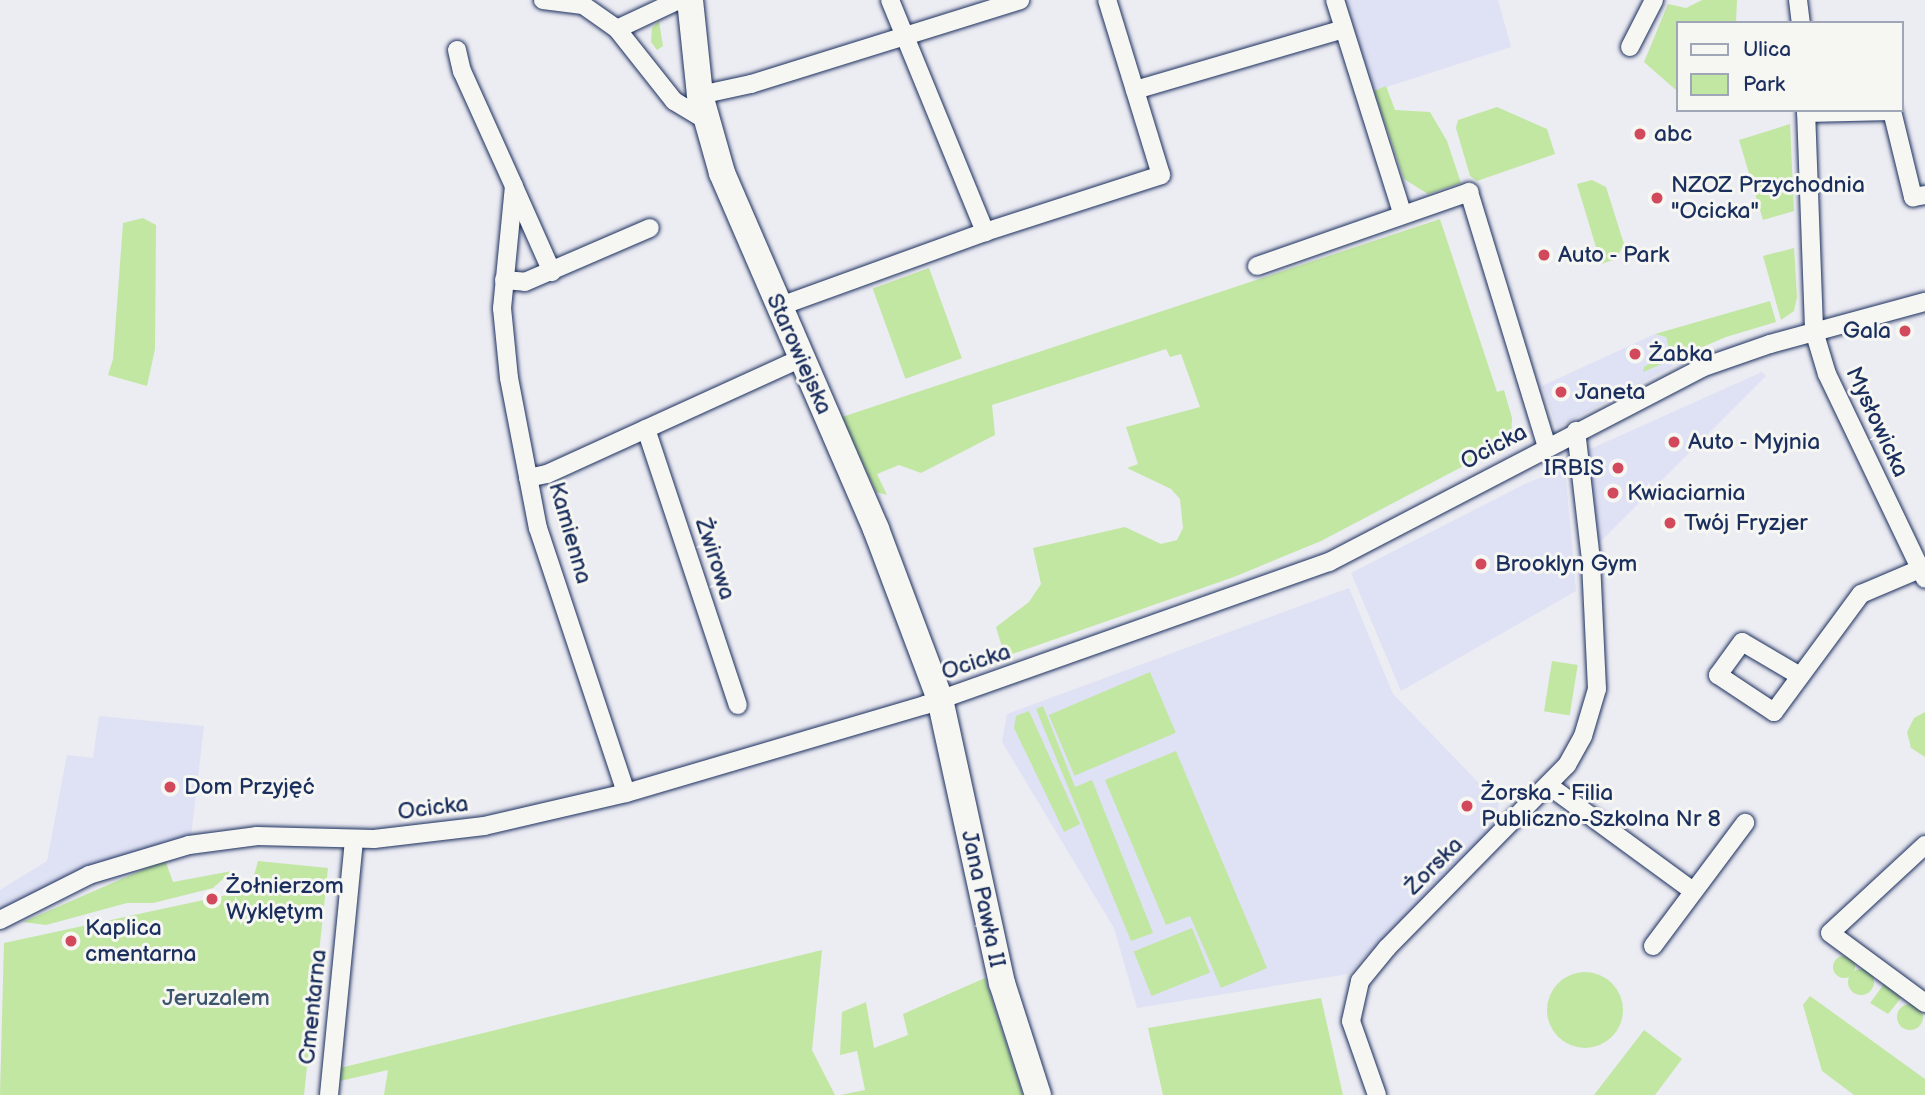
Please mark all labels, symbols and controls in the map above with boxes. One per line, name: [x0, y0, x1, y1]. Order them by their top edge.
legend: [1676, 21, 1904, 112]
text: Ulica: [1743, 37, 1791, 62]
text: Park: [1743, 72, 1785, 97]
place label: abc: [1654, 120, 1692, 148]
marker: abc: [1632, 126, 1648, 142]
place label: NZOZ Przychodnia "Ocicka": [1671, 171, 1865, 225]
marker: NZOZ Przychodnia "Ocicka": [1649, 190, 1665, 206]
place label: Auto - Park: [1558, 241, 1671, 269]
marker: Auto - Park: [1536, 247, 1552, 263]
street label: Starowiejska: [760, 289, 838, 419]
place label: Gala: [1843, 317, 1891, 345]
marker: Gala: [1897, 323, 1913, 339]
place label: Żabka: [1649, 340, 1713, 368]
marker: Żabka: [1627, 346, 1643, 362]
street label: Mysłowicka: [1839, 363, 1915, 481]
place label: Janeta: [1575, 378, 1646, 406]
marker: Janeta: [1553, 384, 1569, 400]
street label: Ocicka: [1456, 418, 1532, 476]
place label: Auto - Myjnia: [1688, 428, 1822, 456]
marker: Auto - Myjnia: [1666, 434, 1682, 450]
place label: IRBIS: [1544, 454, 1604, 482]
marker: IRBIS: [1610, 460, 1626, 476]
street label: Kamienna: [542, 479, 598, 587]
place label: Kwiaciarnia: [1627, 479, 1746, 507]
marker: Kwiaciarnia: [1605, 485, 1621, 501]
place label: Twój Fryzjer: [1684, 509, 1808, 537]
street label: Żwirowa: [689, 515, 741, 603]
marker: Twój Fryzjer: [1662, 515, 1678, 531]
place label: Brooklyn Gym: [1495, 550, 1637, 578]
marker: Brooklyn Gym: [1473, 556, 1489, 572]
street label: Ocicka: [938, 638, 1014, 686]
place label: Dom Przyjęć: [184, 773, 315, 801]
marker: Dom Przyjęć: [162, 779, 178, 795]
place label: Żorska - Filia Publiczno-Szkolna Nr 8: [1481, 779, 1721, 833]
street label: Ocicka: [396, 790, 470, 826]
marker: Żorska - Filia Publiczno-Szkolna Nr 8: [1459, 798, 1475, 814]
street label: Jana Pawła II: [955, 828, 1011, 970]
street label: Żorska: [1399, 831, 1469, 901]
place label: Żołnierzom Wyklętym: [226, 872, 344, 926]
marker: Żołnierzom Wyklętym: [204, 891, 220, 907]
place label: Kaplica cmentarna: [85, 914, 197, 968]
marker: Kaplica cmentarna: [63, 933, 79, 949]
street label: Cmentarna: [293, 948, 333, 1066]
park label: Jeruzalem: [162, 984, 270, 1012]

